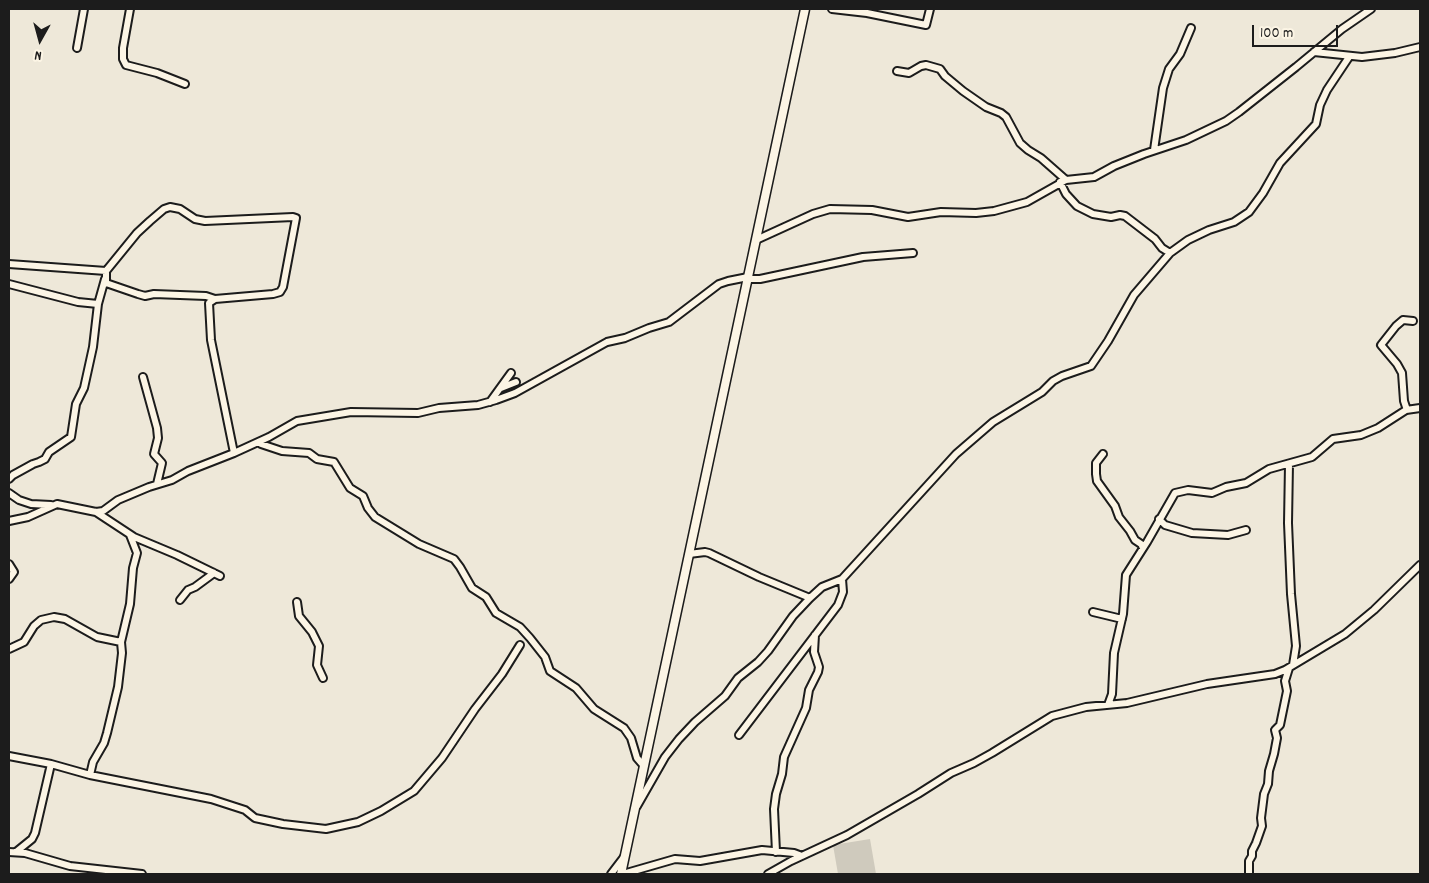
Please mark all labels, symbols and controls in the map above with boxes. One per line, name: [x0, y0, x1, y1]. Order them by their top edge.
north arrow: [15, 15, 65, 65]
scale bar: [1254, 15, 1340, 47]
text: 100 m: [1260, 23, 1293, 45]
text: N: [34, 45, 43, 65]

